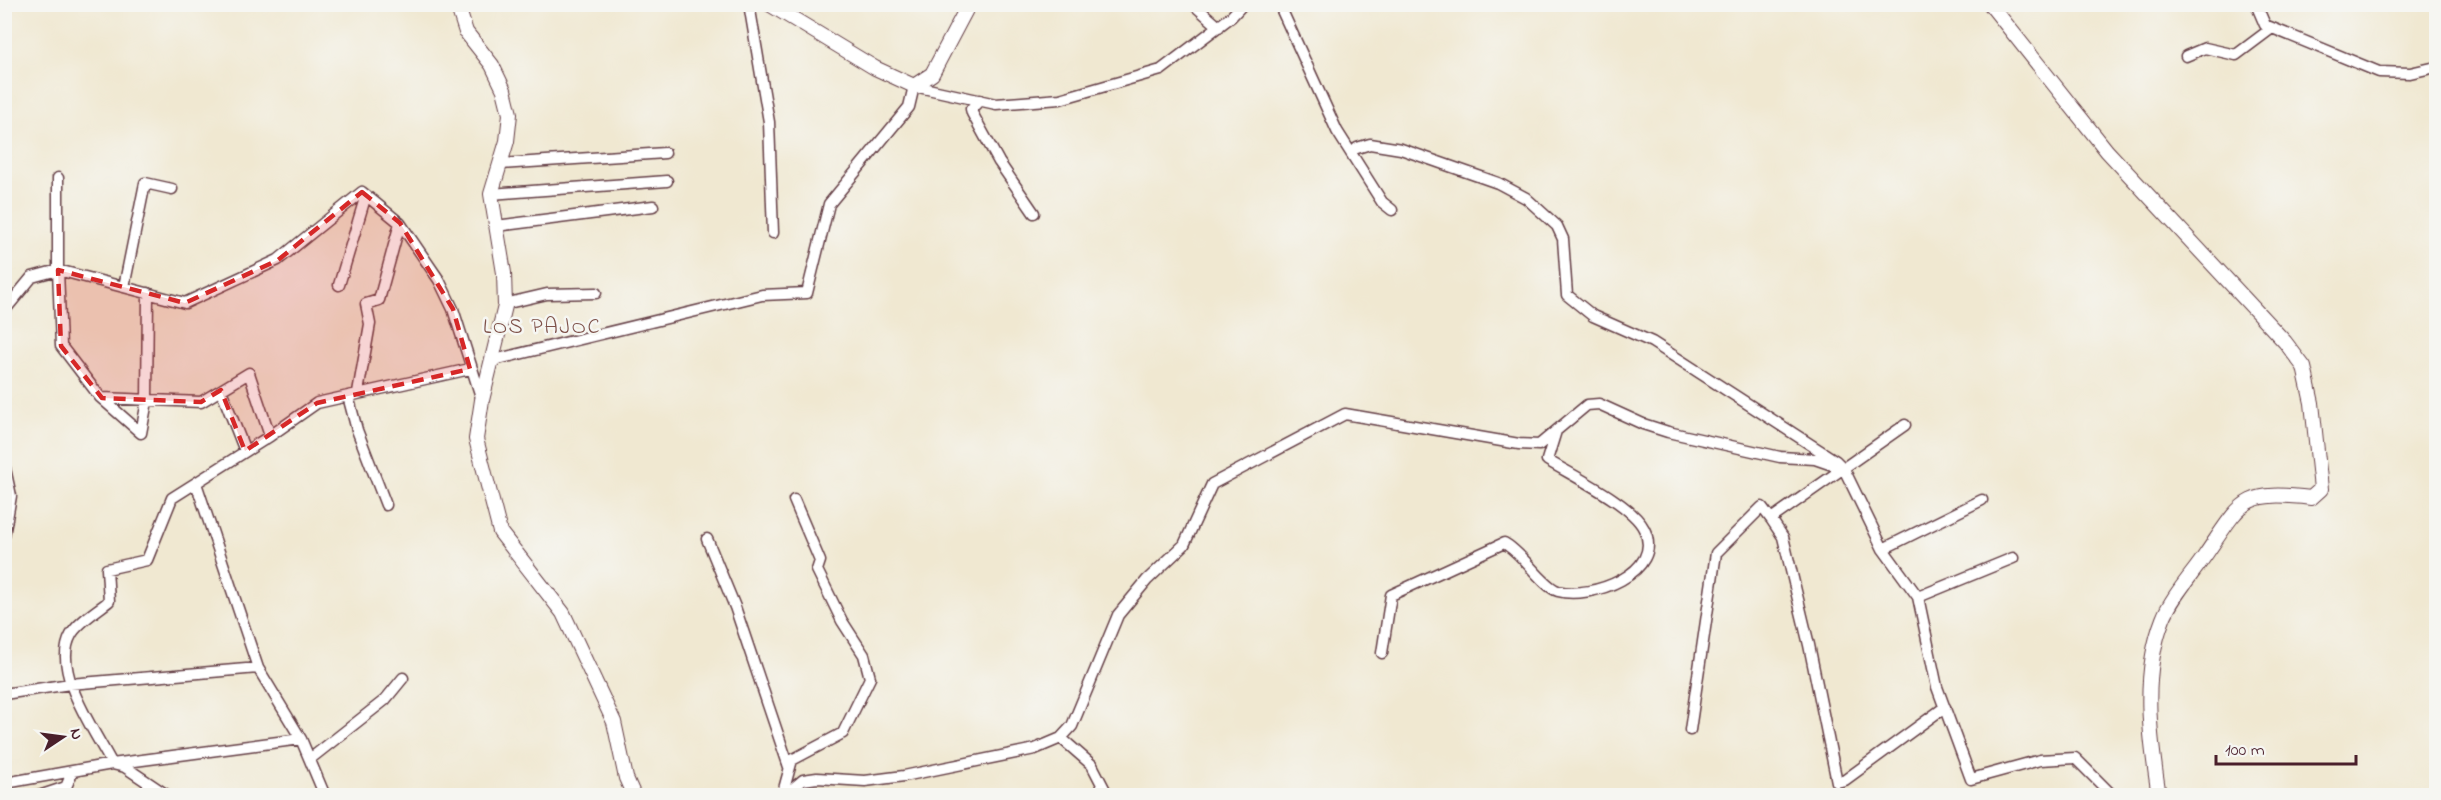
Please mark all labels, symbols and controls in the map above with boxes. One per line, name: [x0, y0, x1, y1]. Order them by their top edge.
district label: LOS PAJOC: [483, 312, 601, 344]
north arrow: [33, 707, 93, 767]
text: N: [63, 726, 89, 742]
scale bar: [2216, 728, 2356, 766]
text: 100 m: [2225, 738, 2265, 764]

